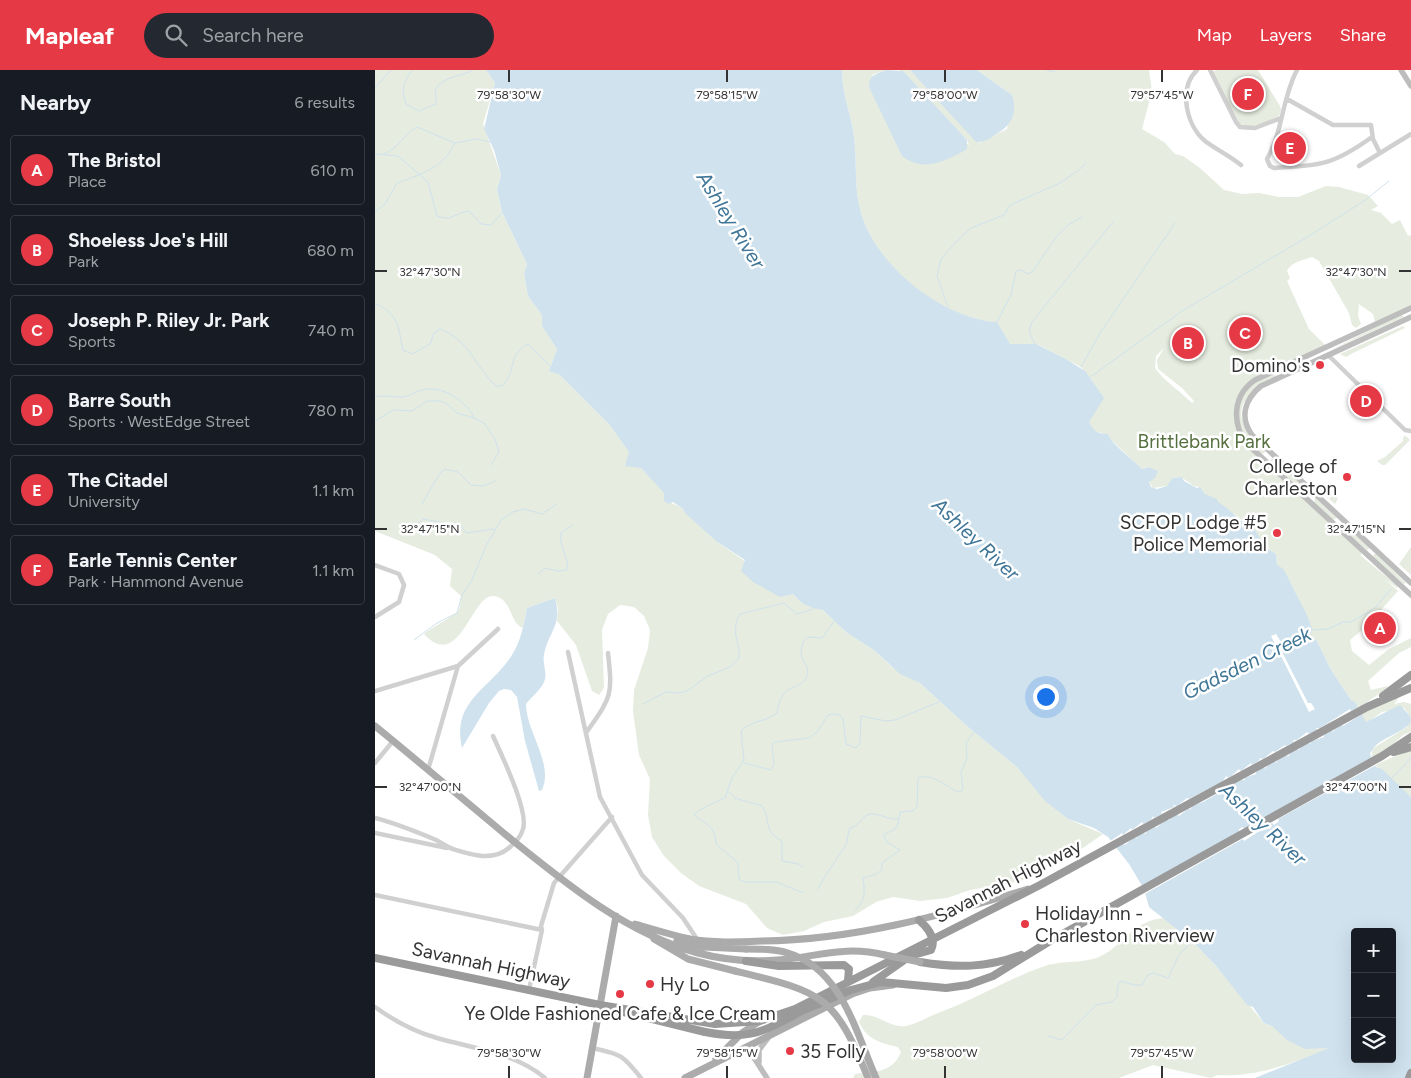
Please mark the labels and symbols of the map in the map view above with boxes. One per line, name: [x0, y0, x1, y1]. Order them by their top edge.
pin: F: [1232, 75, 1264, 113]
text: 79°58'30"W: [477, 88, 541, 102]
text: 79°58'15"W: [696, 88, 758, 102]
text: 79°58'00"W: [912, 88, 978, 102]
text: 79°57'45"W: [1130, 88, 1194, 102]
pin: E: [1274, 129, 1306, 167]
water label: Ashley River: [691, 166, 771, 274]
text: 32°47'30"N: [399, 265, 461, 279]
text: 32°47'30"N: [1325, 265, 1387, 279]
pin: C: [1229, 314, 1261, 352]
pin: B: [1172, 324, 1204, 362]
place label: Domino's: [1231, 354, 1310, 377]
marker: Domino's: [1314, 359, 1326, 371]
pin: D: [1350, 382, 1382, 420]
park label: Brittlebank Park: [1138, 430, 1271, 453]
place label: College of Charleston: [1244, 455, 1337, 500]
marker: College of Charleston: [1341, 471, 1353, 483]
water label: Ashley River: [927, 492, 1025, 586]
place label: SCFOP Lodge #5 Police Memorial: [1120, 511, 1267, 556]
text: 32°47'15"N: [401, 522, 459, 536]
text: 32°47'15"N: [1327, 522, 1385, 536]
marker: SCFOP Lodge #5 Police Memorial: [1271, 527, 1283, 539]
pin: A: [1364, 609, 1396, 647]
water label: Gadsden Creek: [1179, 621, 1316, 704]
your location: [1033, 684, 1059, 710]
water label: Ashley River: [1214, 777, 1312, 871]
text: 32°47'00"N: [399, 780, 461, 794]
text: 32°47'00"N: [1325, 780, 1387, 794]
street label: Savannah Highway: [931, 834, 1085, 928]
place label: Holiday Inn - Charleston Riverview: [1035, 902, 1214, 947]
marker: Holiday Inn - Charleston Riverview: [1019, 918, 1031, 930]
street label: Savannah Highway: [410, 937, 572, 993]
place label: Hy Lo: [660, 973, 710, 996]
marker: Hy Lo: [644, 978, 656, 990]
marker: Ye Olde Fashioned Cafe & Ice Cream: [614, 988, 626, 1000]
place label: Ye Olde Fashioned Cafe & Ice Cream: [464, 1002, 776, 1025]
place label: 35 Folly: [800, 1040, 866, 1063]
marker: 35 Folly: [784, 1045, 796, 1057]
text: 79°58'30"W: [477, 1046, 541, 1060]
text: 79°58'15"W: [696, 1046, 758, 1060]
text: 79°58'00"W: [912, 1046, 978, 1060]
text: 79°57'45"W: [1130, 1046, 1194, 1060]

